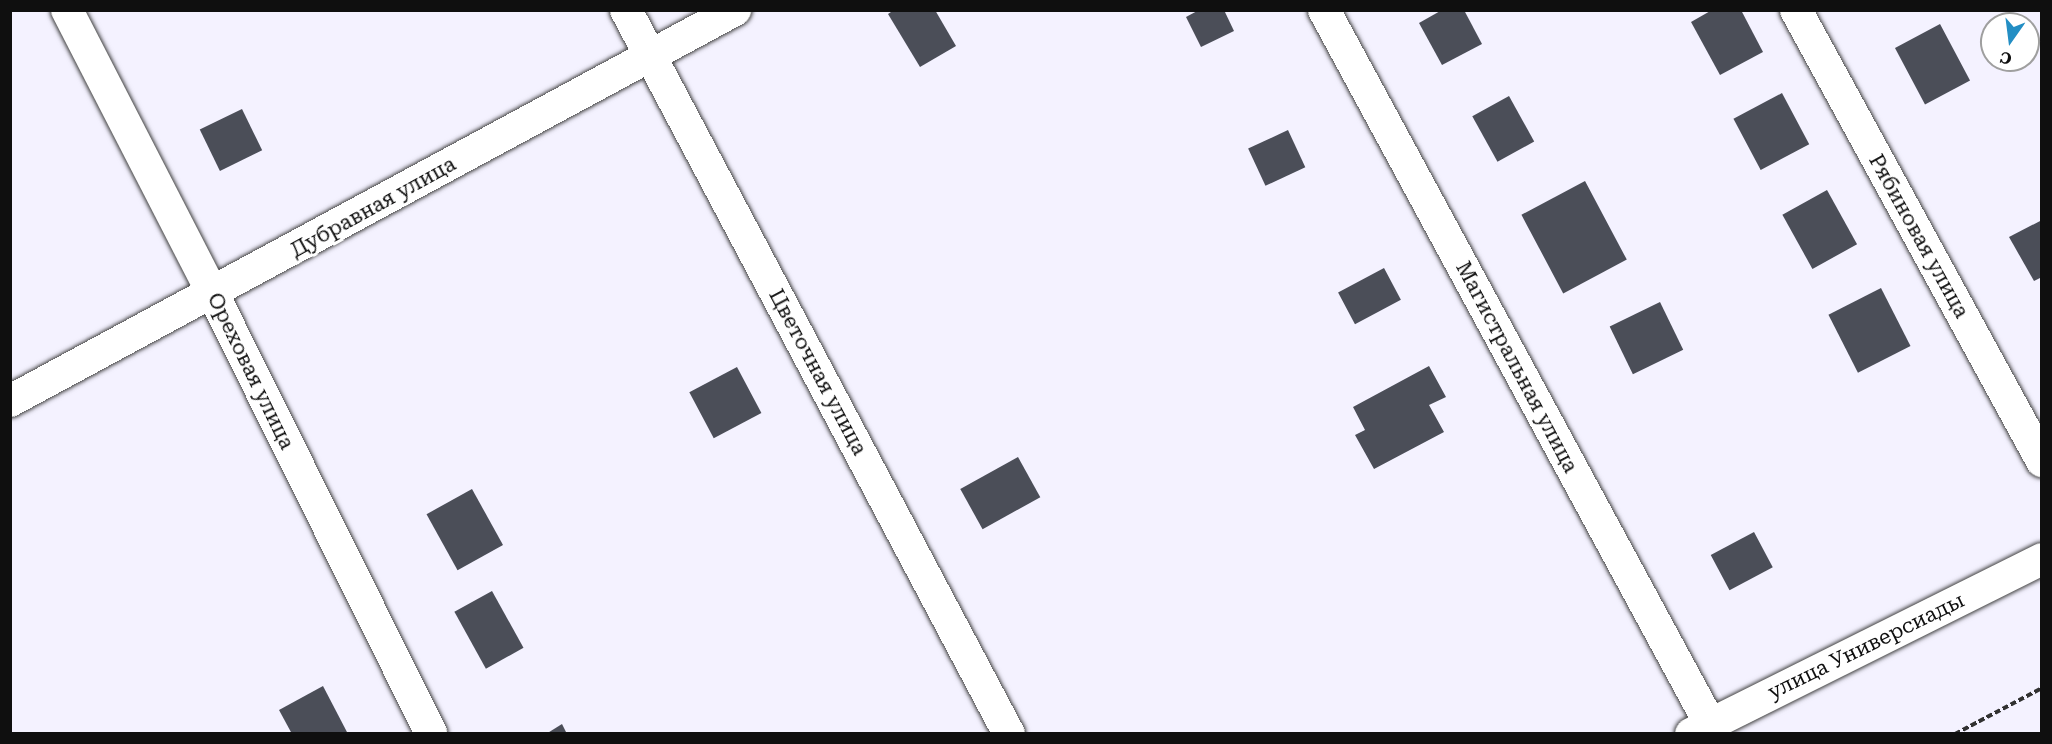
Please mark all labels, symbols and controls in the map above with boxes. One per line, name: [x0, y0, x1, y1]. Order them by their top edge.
north arrow: [1980, 12, 2040, 72]
text: С: [1998, 47, 2014, 69]
street label: Рябиновая улица: [1864, 150, 1974, 322]
street label: Дубравная улица: [286, 151, 460, 263]
street label: Магистральная улица: [1451, 257, 1583, 477]
street label: Цветочная улица: [764, 285, 872, 459]
street label: Ореховая улица: [202, 289, 300, 453]
street label: улица Универсиады: [1764, 587, 1968, 705]

